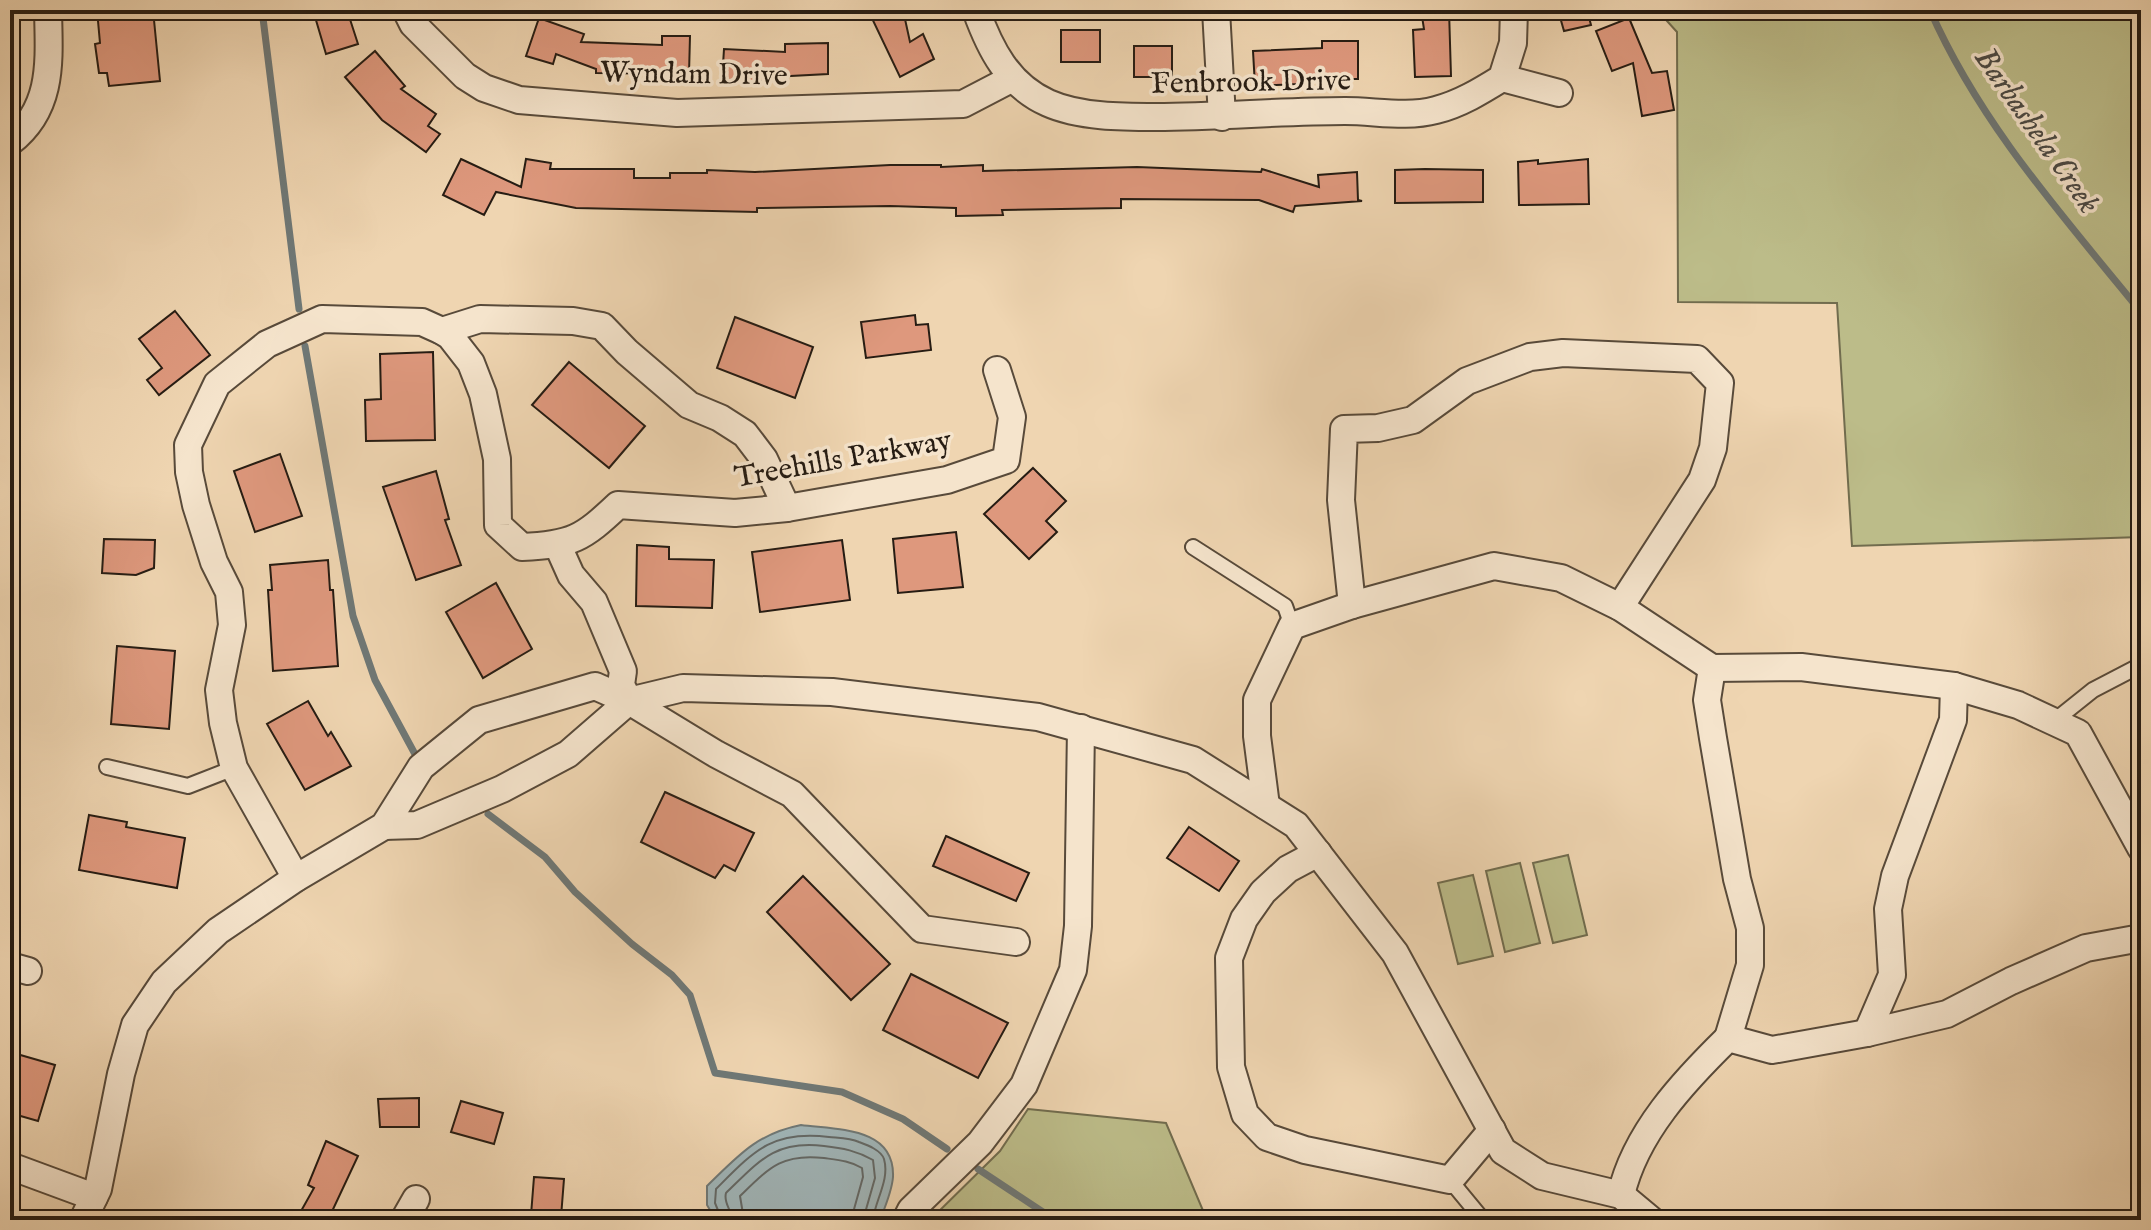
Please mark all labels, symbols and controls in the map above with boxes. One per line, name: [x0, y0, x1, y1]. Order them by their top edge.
water label: Barbashela Creek: [1964, 40, 2108, 222]
street label: Wyndam Drive: [600, 54, 788, 96]
street label: Fenbrook Drive: [1151, 62, 1351, 104]
street label: Treehills Parkway: [732, 422, 955, 498]

